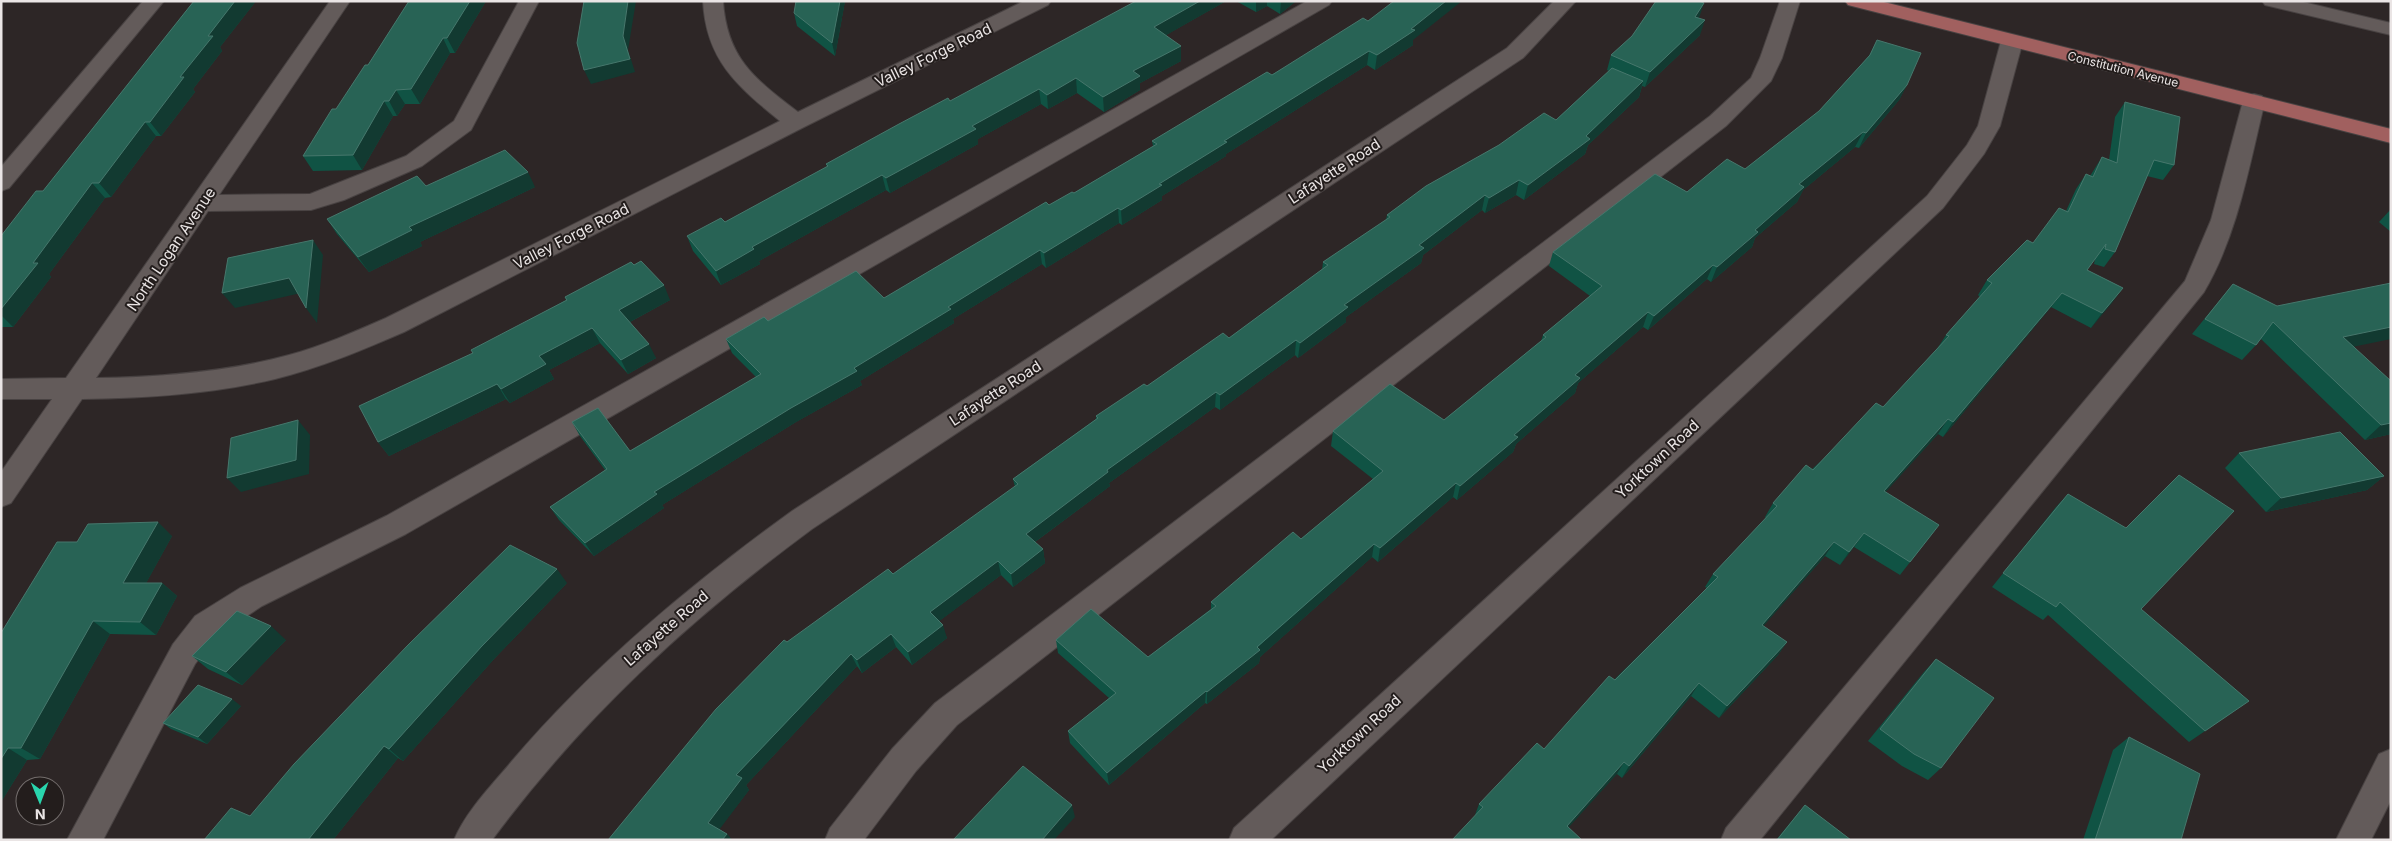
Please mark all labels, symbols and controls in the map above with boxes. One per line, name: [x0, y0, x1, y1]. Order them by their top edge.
street label: Valley Forge Road: [872, 19, 994, 91]
street label: Constitution Avenue: [2066, 48, 2180, 90]
street label: Lafayette Road: [1284, 134, 1384, 208]
street label: North Logan Avenue: [123, 184, 219, 314]
street label: Valley Forge Road: [510, 199, 632, 273]
street label: Lafayette Road: [945, 356, 1045, 430]
street label: Yorktown Road: [1611, 416, 1703, 502]
street label: Lafayette Road: [620, 586, 712, 670]
street label: Yorktown Road: [1313, 691, 1405, 777]
north arrow: [15, 776, 65, 826]
text: N: [35, 806, 46, 823]

